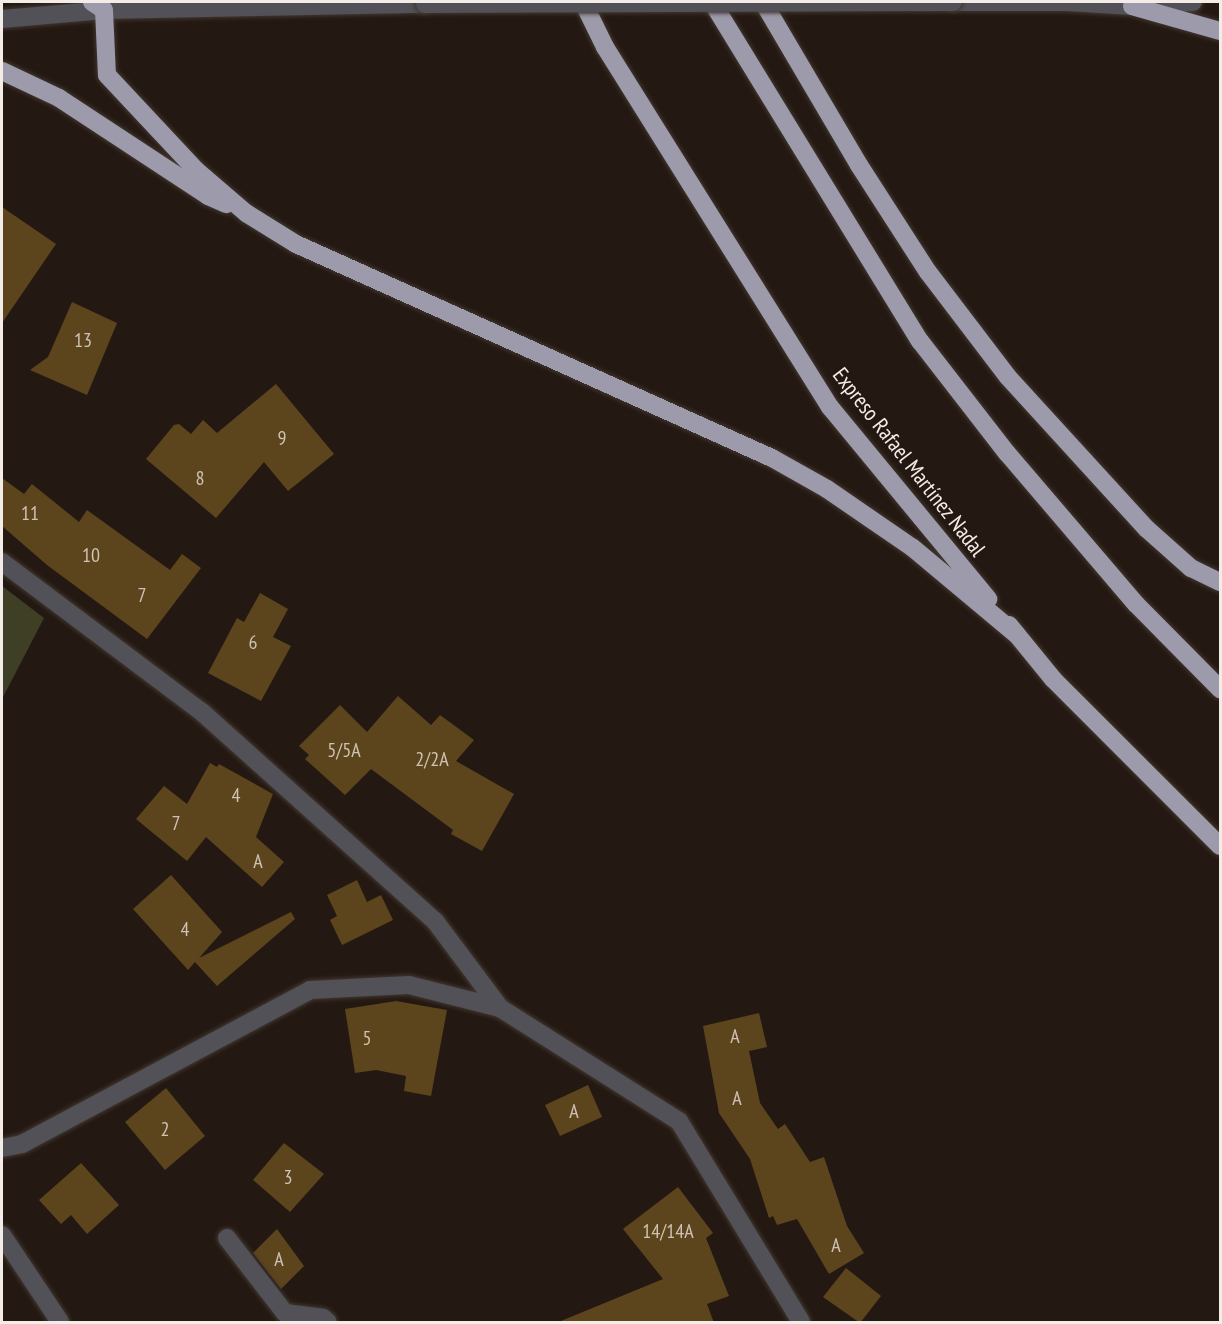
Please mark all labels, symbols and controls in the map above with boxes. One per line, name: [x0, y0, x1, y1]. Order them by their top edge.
house number: 13: [74, 328, 92, 352]
street label: Expreso Rafael Martínez Nadal: [827, 362, 991, 562]
house number: 9: [278, 426, 286, 450]
house number: 8: [196, 466, 204, 490]
house number: 11: [21, 501, 39, 525]
house number: 10: [82, 543, 100, 567]
house number: 7: [138, 583, 146, 607]
house number: 6: [249, 630, 257, 654]
house number: 5/5A: [327, 738, 361, 762]
house number: 2/2A: [415, 747, 449, 771]
house number: 4: [232, 783, 240, 807]
house number: 7: [172, 811, 180, 835]
house number: A: [253, 849, 263, 873]
house number: 4: [181, 917, 189, 941]
house number: A: [730, 1024, 740, 1048]
house number: 5: [363, 1026, 371, 1050]
house number: A: [732, 1086, 742, 1110]
house number: A: [569, 1099, 579, 1123]
house number: 2: [161, 1117, 169, 1141]
house number: 3: [284, 1165, 292, 1189]
house number: 14/14A: [642, 1219, 694, 1243]
house number: A: [831, 1233, 841, 1257]
house number: A: [274, 1247, 284, 1271]

